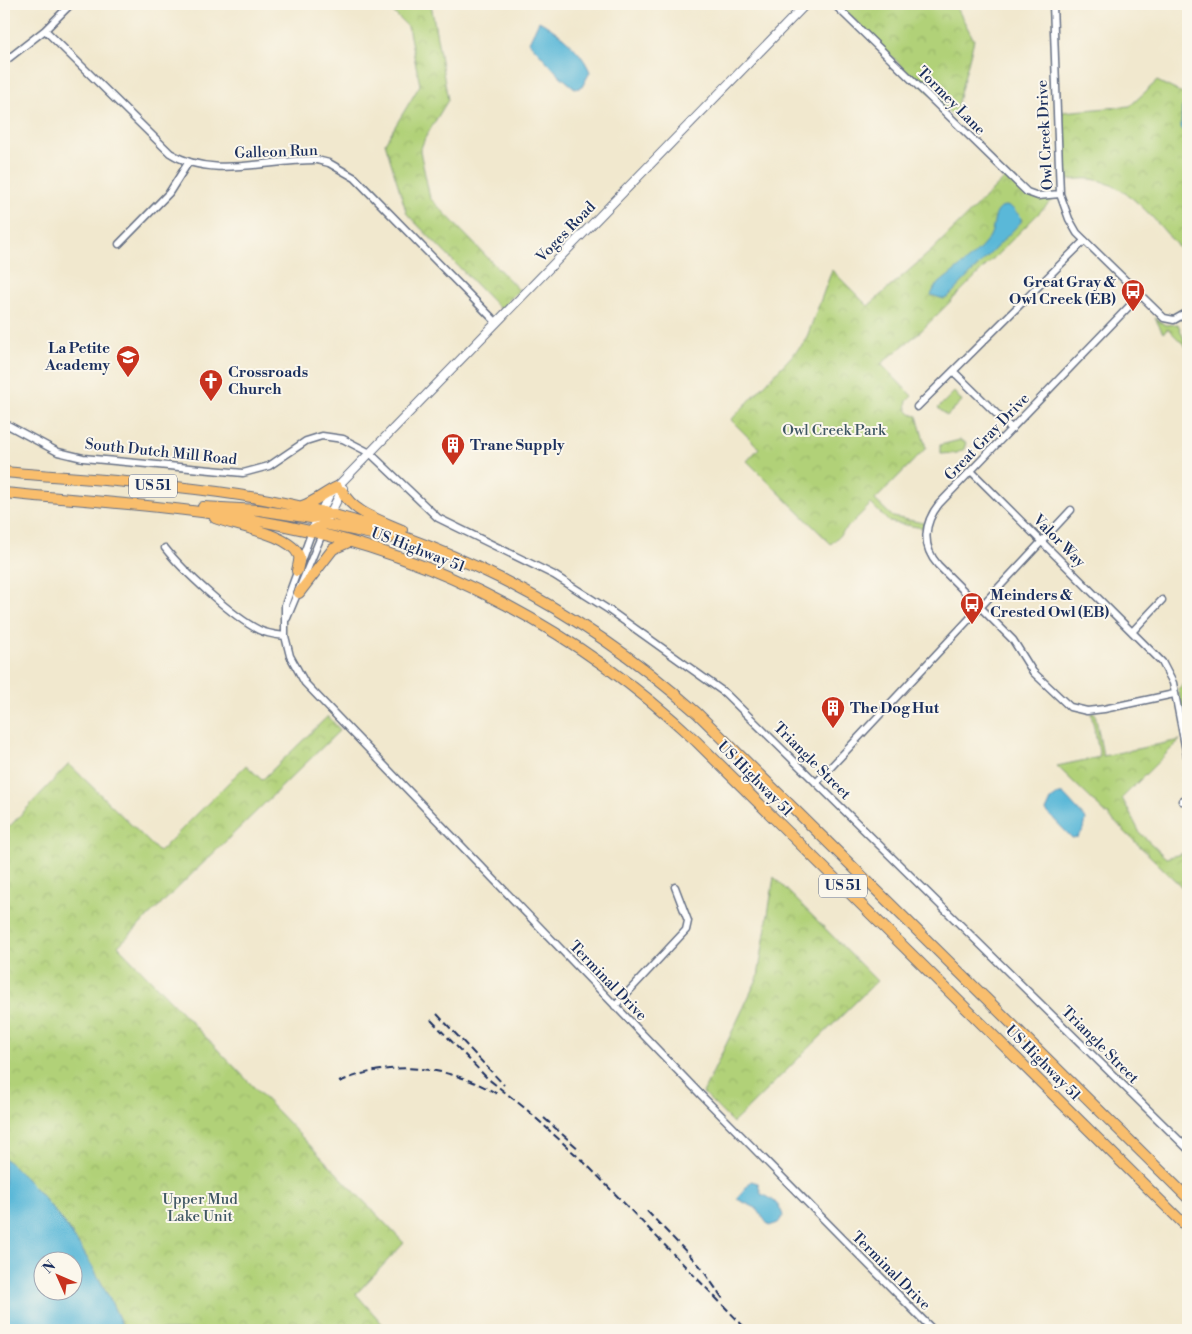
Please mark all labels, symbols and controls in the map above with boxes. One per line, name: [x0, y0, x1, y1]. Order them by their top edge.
street label: Tormey Lane: [913, 63, 989, 139]
street label: Owl Creek Drive: [1033, 79, 1057, 191]
street label: Galleon Run: [234, 141, 318, 163]
street label: Voges Road: [532, 197, 600, 267]
place label: Great Gray & Owl Creek (EB): [1009, 273, 1116, 309]
bus stop icon: Great Gray & Owl Creek (EB): [1120, 278, 1146, 312]
place label: La Petite Academy: [44, 339, 110, 375]
school or university icon: La Petite Academy: [115, 344, 141, 378]
place label: Crossroads Church: [228, 363, 308, 399]
church icon: Crossroads Church: [198, 368, 224, 402]
street label: Great Gray Drive: [940, 389, 1034, 485]
park label: Owl Creek Park: [782, 421, 887, 440]
building icon: Trane Supply: [440, 432, 466, 466]
street label: South Dutch Mill Road: [84, 435, 238, 469]
place label: Trane Supply: [470, 436, 565, 455]
road number: US 51: [129, 474, 177, 498]
street label: Valor Way: [1028, 510, 1090, 572]
street label: US Highway 51: [368, 523, 468, 577]
place label: Meinders & Crested Owl (EB): [990, 586, 1109, 622]
bus stop icon: Meinders & Crested Owl (EB): [959, 591, 985, 625]
building icon: The Dog Hut: [820, 695, 846, 729]
place label: The Dog Hut: [850, 699, 940, 718]
street label: Triangle Street: [769, 718, 855, 804]
street label: US Highway 51: [713, 737, 797, 821]
road number: US 51: [819, 874, 867, 898]
street label: Terminal Drive: [565, 937, 651, 1025]
street label: Triangle Street: [1057, 1002, 1143, 1088]
street label: US Highway 51: [1001, 1021, 1085, 1105]
park label: Upper Mud Lake Unit: [162, 1190, 238, 1226]
street label: Terminal Drive: [848, 1228, 934, 1314]
north arrow: [32, 1252, 82, 1302]
text: N: [39, 1257, 60, 1278]

